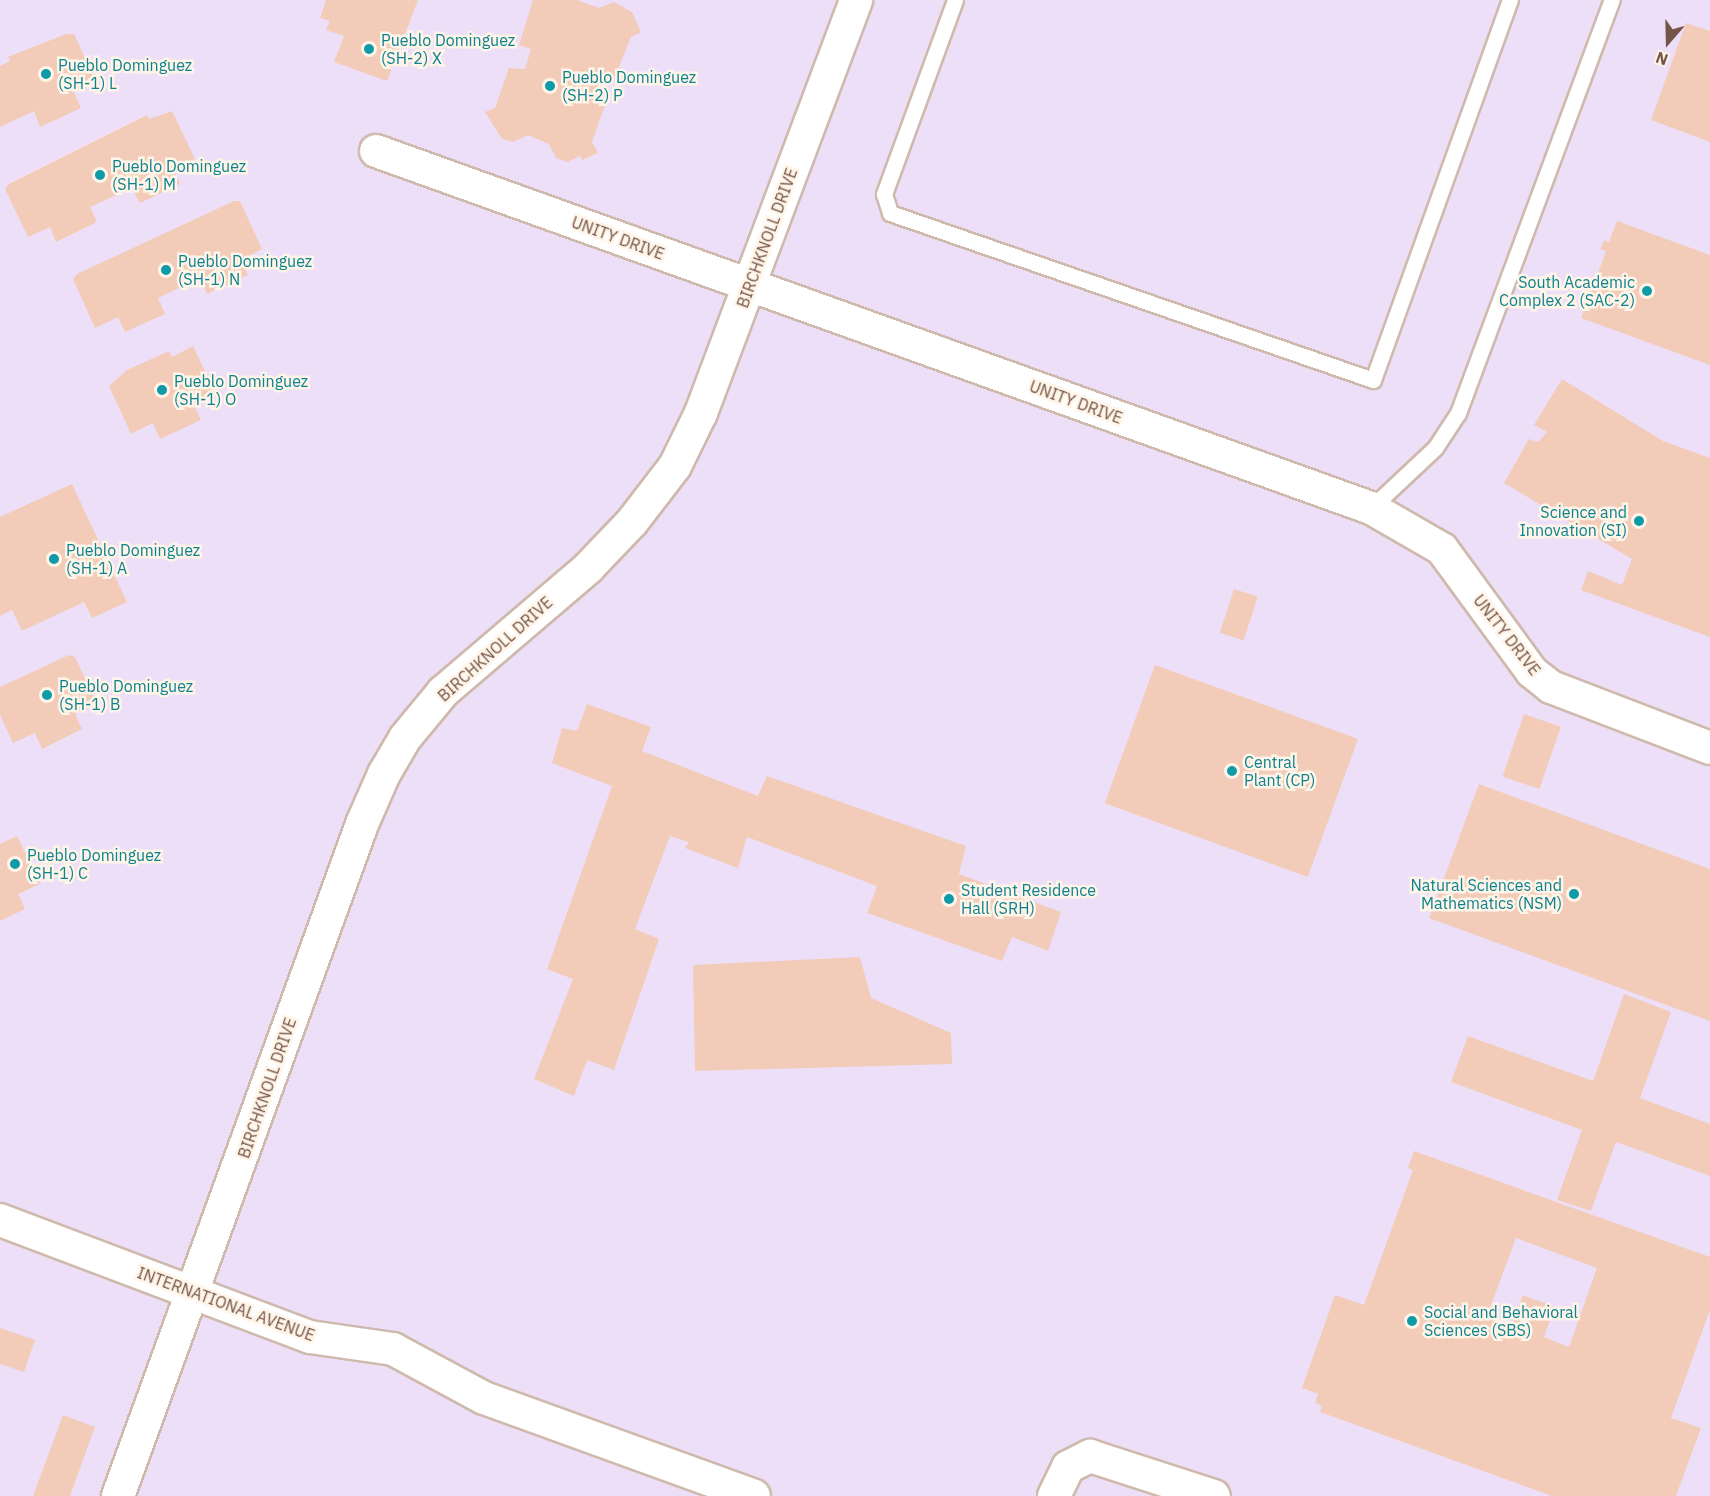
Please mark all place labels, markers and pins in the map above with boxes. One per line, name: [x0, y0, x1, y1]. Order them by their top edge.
place label: Pueblo Dominguez (SH-2) X: [381, 30, 515, 68]
marker: Pueblo Dominguez (SH-2) X: [362, 42, 376, 56]
place label: Pueblo Dominguez (SH-1) L: [58, 55, 192, 93]
marker: Pueblo Dominguez (SH-1) L: [39, 67, 53, 81]
place label: Pueblo Dominguez (SH-2) P: [562, 67, 696, 105]
marker: Pueblo Dominguez (SH-2) P: [543, 79, 557, 93]
place label: Pueblo Dominguez (SH-1) M: [112, 156, 246, 194]
marker: Pueblo Dominguez (SH-1) M: [93, 168, 107, 182]
place label: Pueblo Dominguez (SH-1) N: [178, 251, 312, 289]
marker: Pueblo Dominguez (SH-1) N: [159, 263, 173, 277]
place label: South Academic Complex 2 (SAC-2): [1499, 272, 1635, 310]
marker: South Academic Complex 2 (SAC-2): [1640, 284, 1654, 298]
place label: Pueblo Dominguez (SH-1) O: [174, 371, 308, 409]
marker: Pueblo Dominguez (SH-1) O: [155, 383, 169, 397]
place label: Science and Innovation (SI): [1519, 502, 1627, 540]
marker: Science and Innovation (SI): [1632, 514, 1646, 528]
place label: Pueblo Dominguez (SH-1) A: [66, 540, 200, 578]
marker: Pueblo Dominguez (SH-1) A: [47, 552, 61, 566]
place label: Pueblo Dominguez (SH-1) B: [59, 676, 193, 714]
marker: Pueblo Dominguez (SH-1) B: [40, 688, 54, 702]
place label: Central Plant (CP): [1244, 752, 1315, 790]
marker: Central Plant (CP): [1225, 764, 1239, 778]
place label: Pueblo Dominguez (SH-1) C: [27, 845, 161, 883]
marker: Pueblo Dominguez (SH-1) C: [8, 857, 22, 871]
place label: Natural Sciences and Mathematics (NSM): [1411, 875, 1562, 913]
place label: Student Residence Hall (SRH): [961, 880, 1096, 918]
marker: Natural Sciences and Mathematics (NSM): [1567, 887, 1581, 901]
marker: Student Residence Hall (SRH): [942, 892, 956, 906]
place label: Social and Behavioral Sciences (SBS): [1424, 1302, 1578, 1340]
marker: Social and Behavioral Sciences (SBS): [1405, 1314, 1419, 1328]

